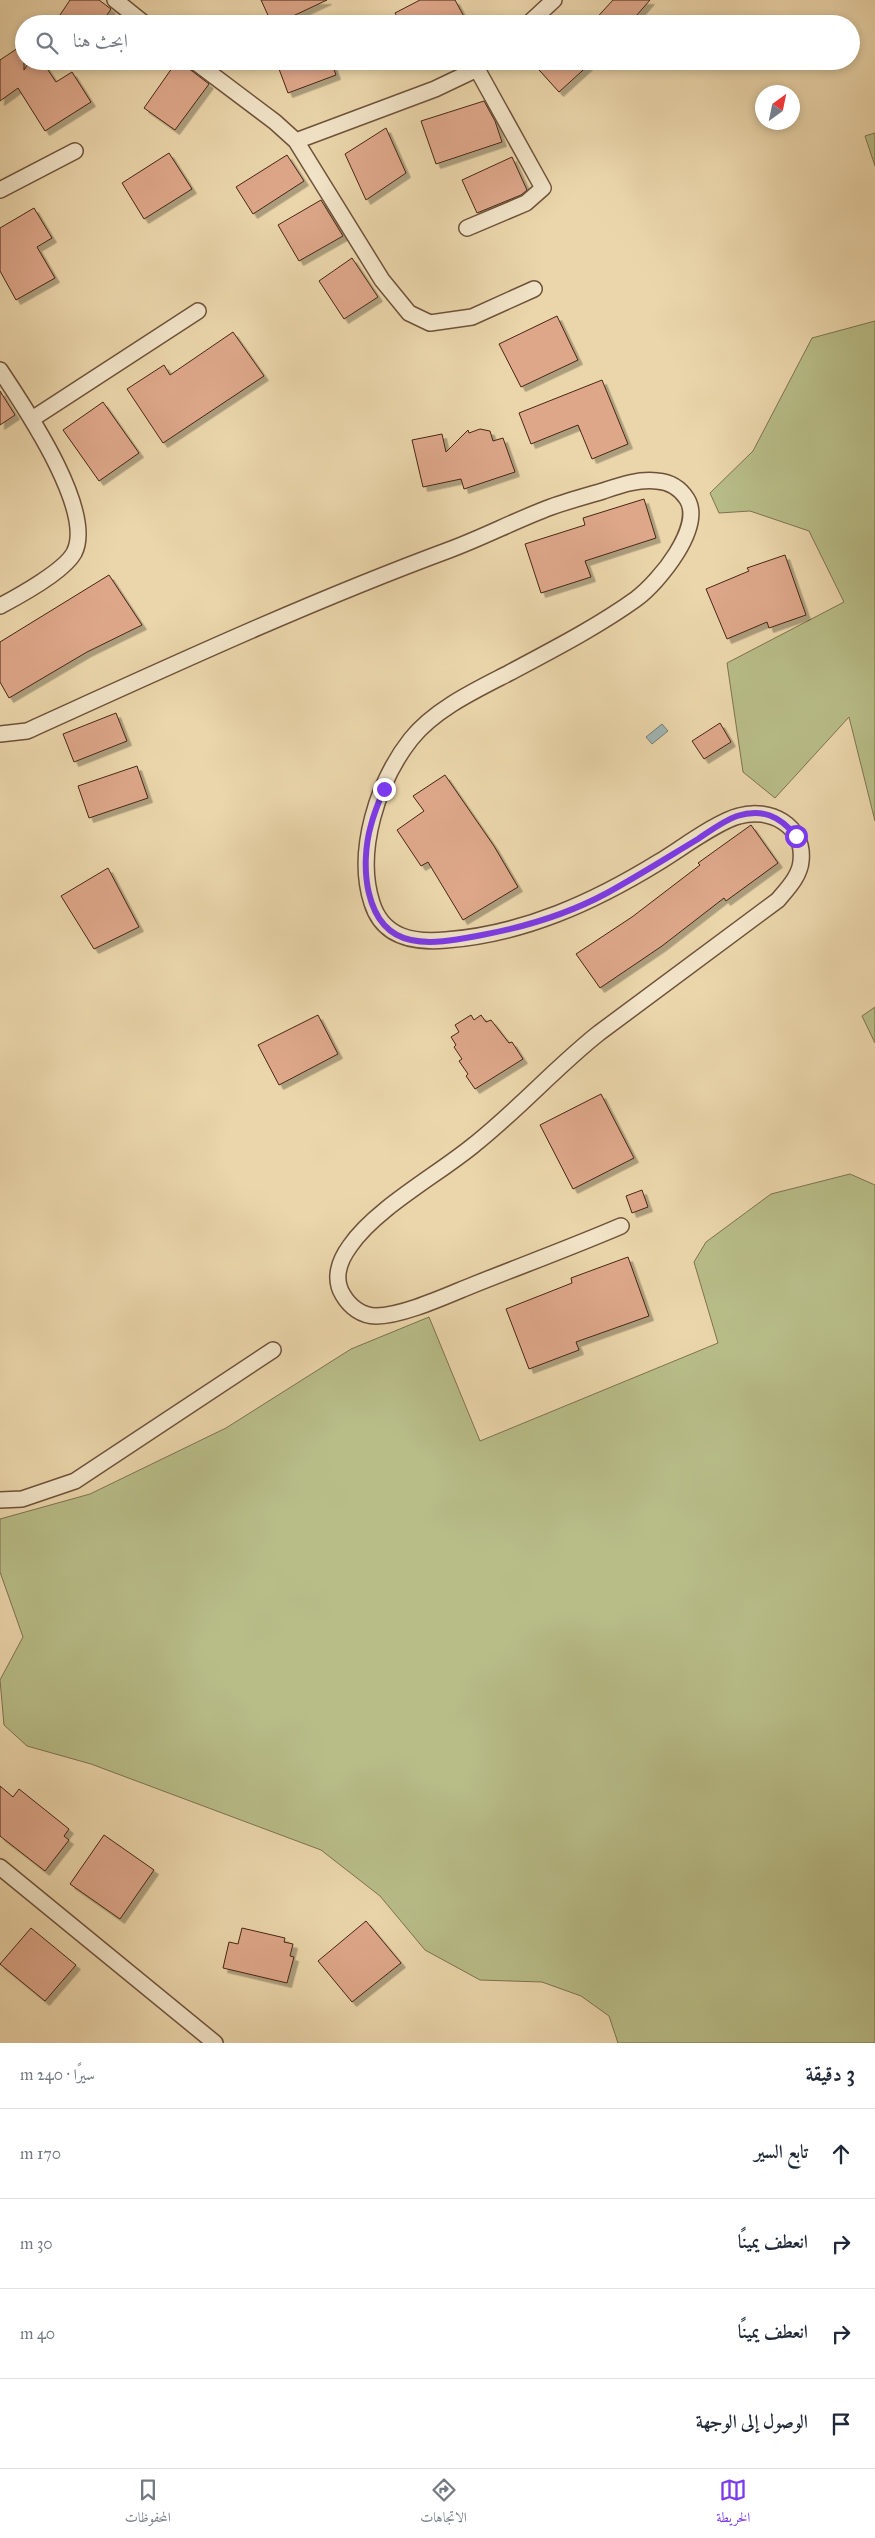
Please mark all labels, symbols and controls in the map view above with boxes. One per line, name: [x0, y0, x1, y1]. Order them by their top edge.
search box: [15, 15, 860, 70]
icon: search: [33, 29, 61, 57]
text: ابحث هنا: [73, 29, 128, 52]
north arrow: [755, 85, 800, 130]
route end: [373, 778, 396, 801]
route start: [785, 825, 808, 848]
text: 3 دقيقة: [805, 2061, 855, 2087]
text: سيرًا · 240 m: [20, 2065, 95, 2084]
text: تابع السير: [754, 2140, 808, 2163]
icon: ahead: [827, 2140, 855, 2168]
text: 170 m: [20, 2144, 61, 2163]
text: انعطف يمينًا: [738, 2230, 808, 2253]
icon: right: [827, 2230, 855, 2258]
text: 30 m: [20, 2234, 53, 2253]
text: انعطف يمينًا: [738, 2320, 808, 2343]
icon: right: [827, 2320, 855, 2348]
text: 40 m: [20, 2324, 55, 2343]
text: الوصول إلى الوجهة: [696, 2410, 808, 2433]
icon: arrive: [827, 2410, 855, 2438]
tab: المحفوظات: [125, 2476, 171, 2531]
tab: الاتجاهات: [420, 2476, 467, 2531]
tab: الخريطة: [716, 2476, 750, 2531]

